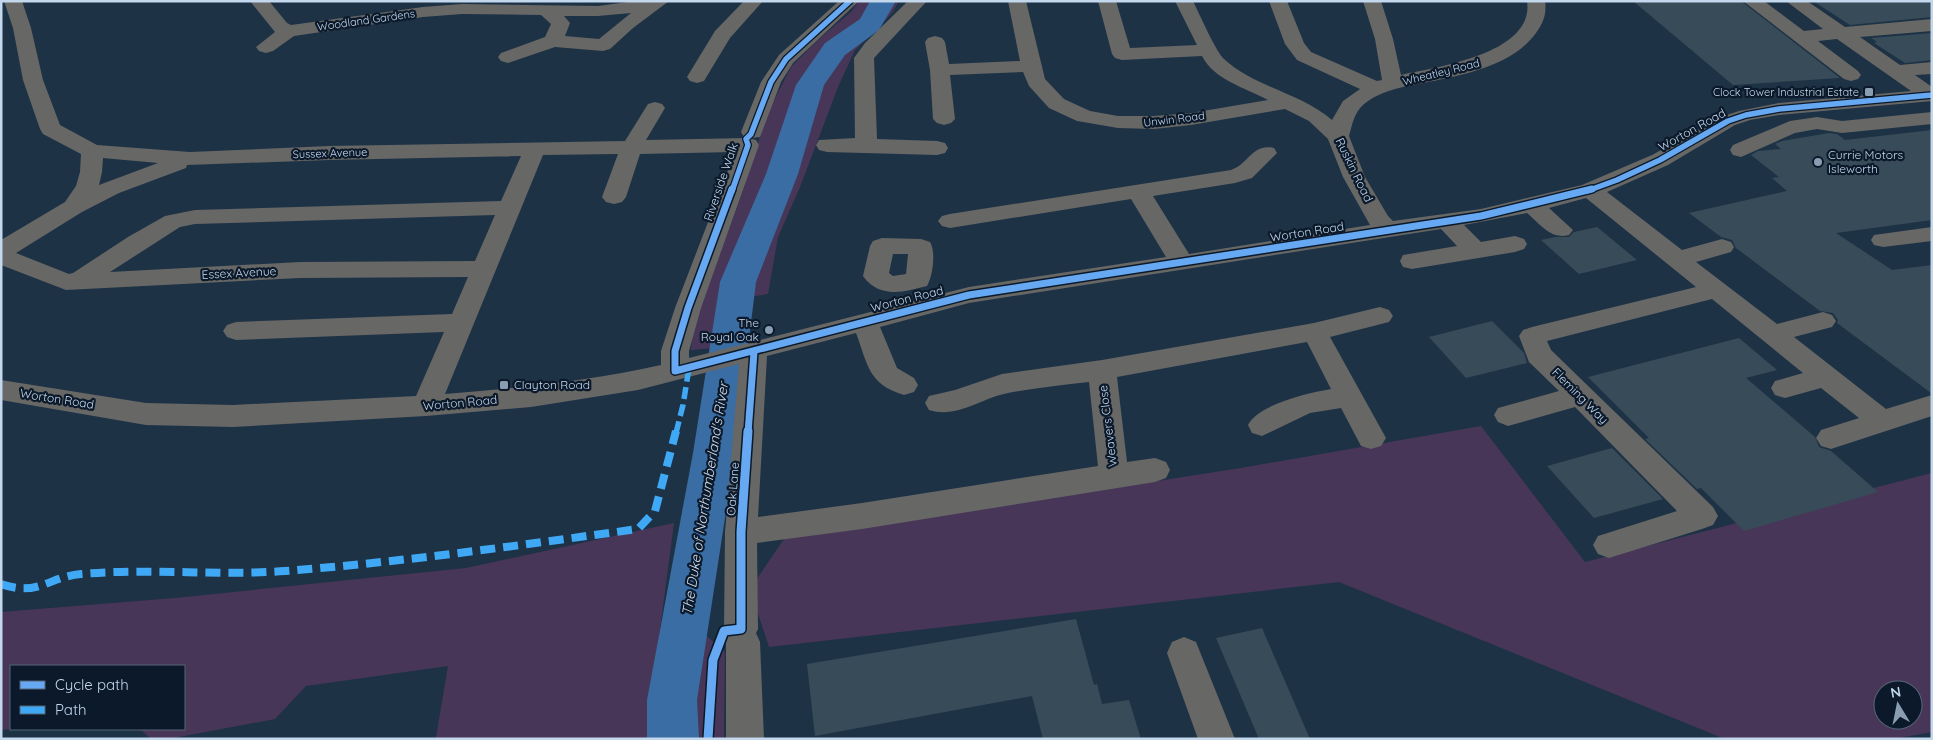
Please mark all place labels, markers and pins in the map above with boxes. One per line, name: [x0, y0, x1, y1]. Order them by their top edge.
place label: Clock Tower Industrial Estate: [1713, 85, 1859, 99]
marker: Clock Tower Industrial Estate: [1863, 86, 1875, 98]
place label: Currie Motors Isleworth: [1828, 147, 1904, 176]
marker: Currie Motors Isleworth: [1812, 156, 1824, 168]
place label: The Royal Oak: [701, 315, 759, 344]
marker: The Royal Oak: [763, 324, 775, 336]
place label: Clayton Road: [514, 377, 590, 392]
marker: Clayton Road: [498, 379, 510, 391]

